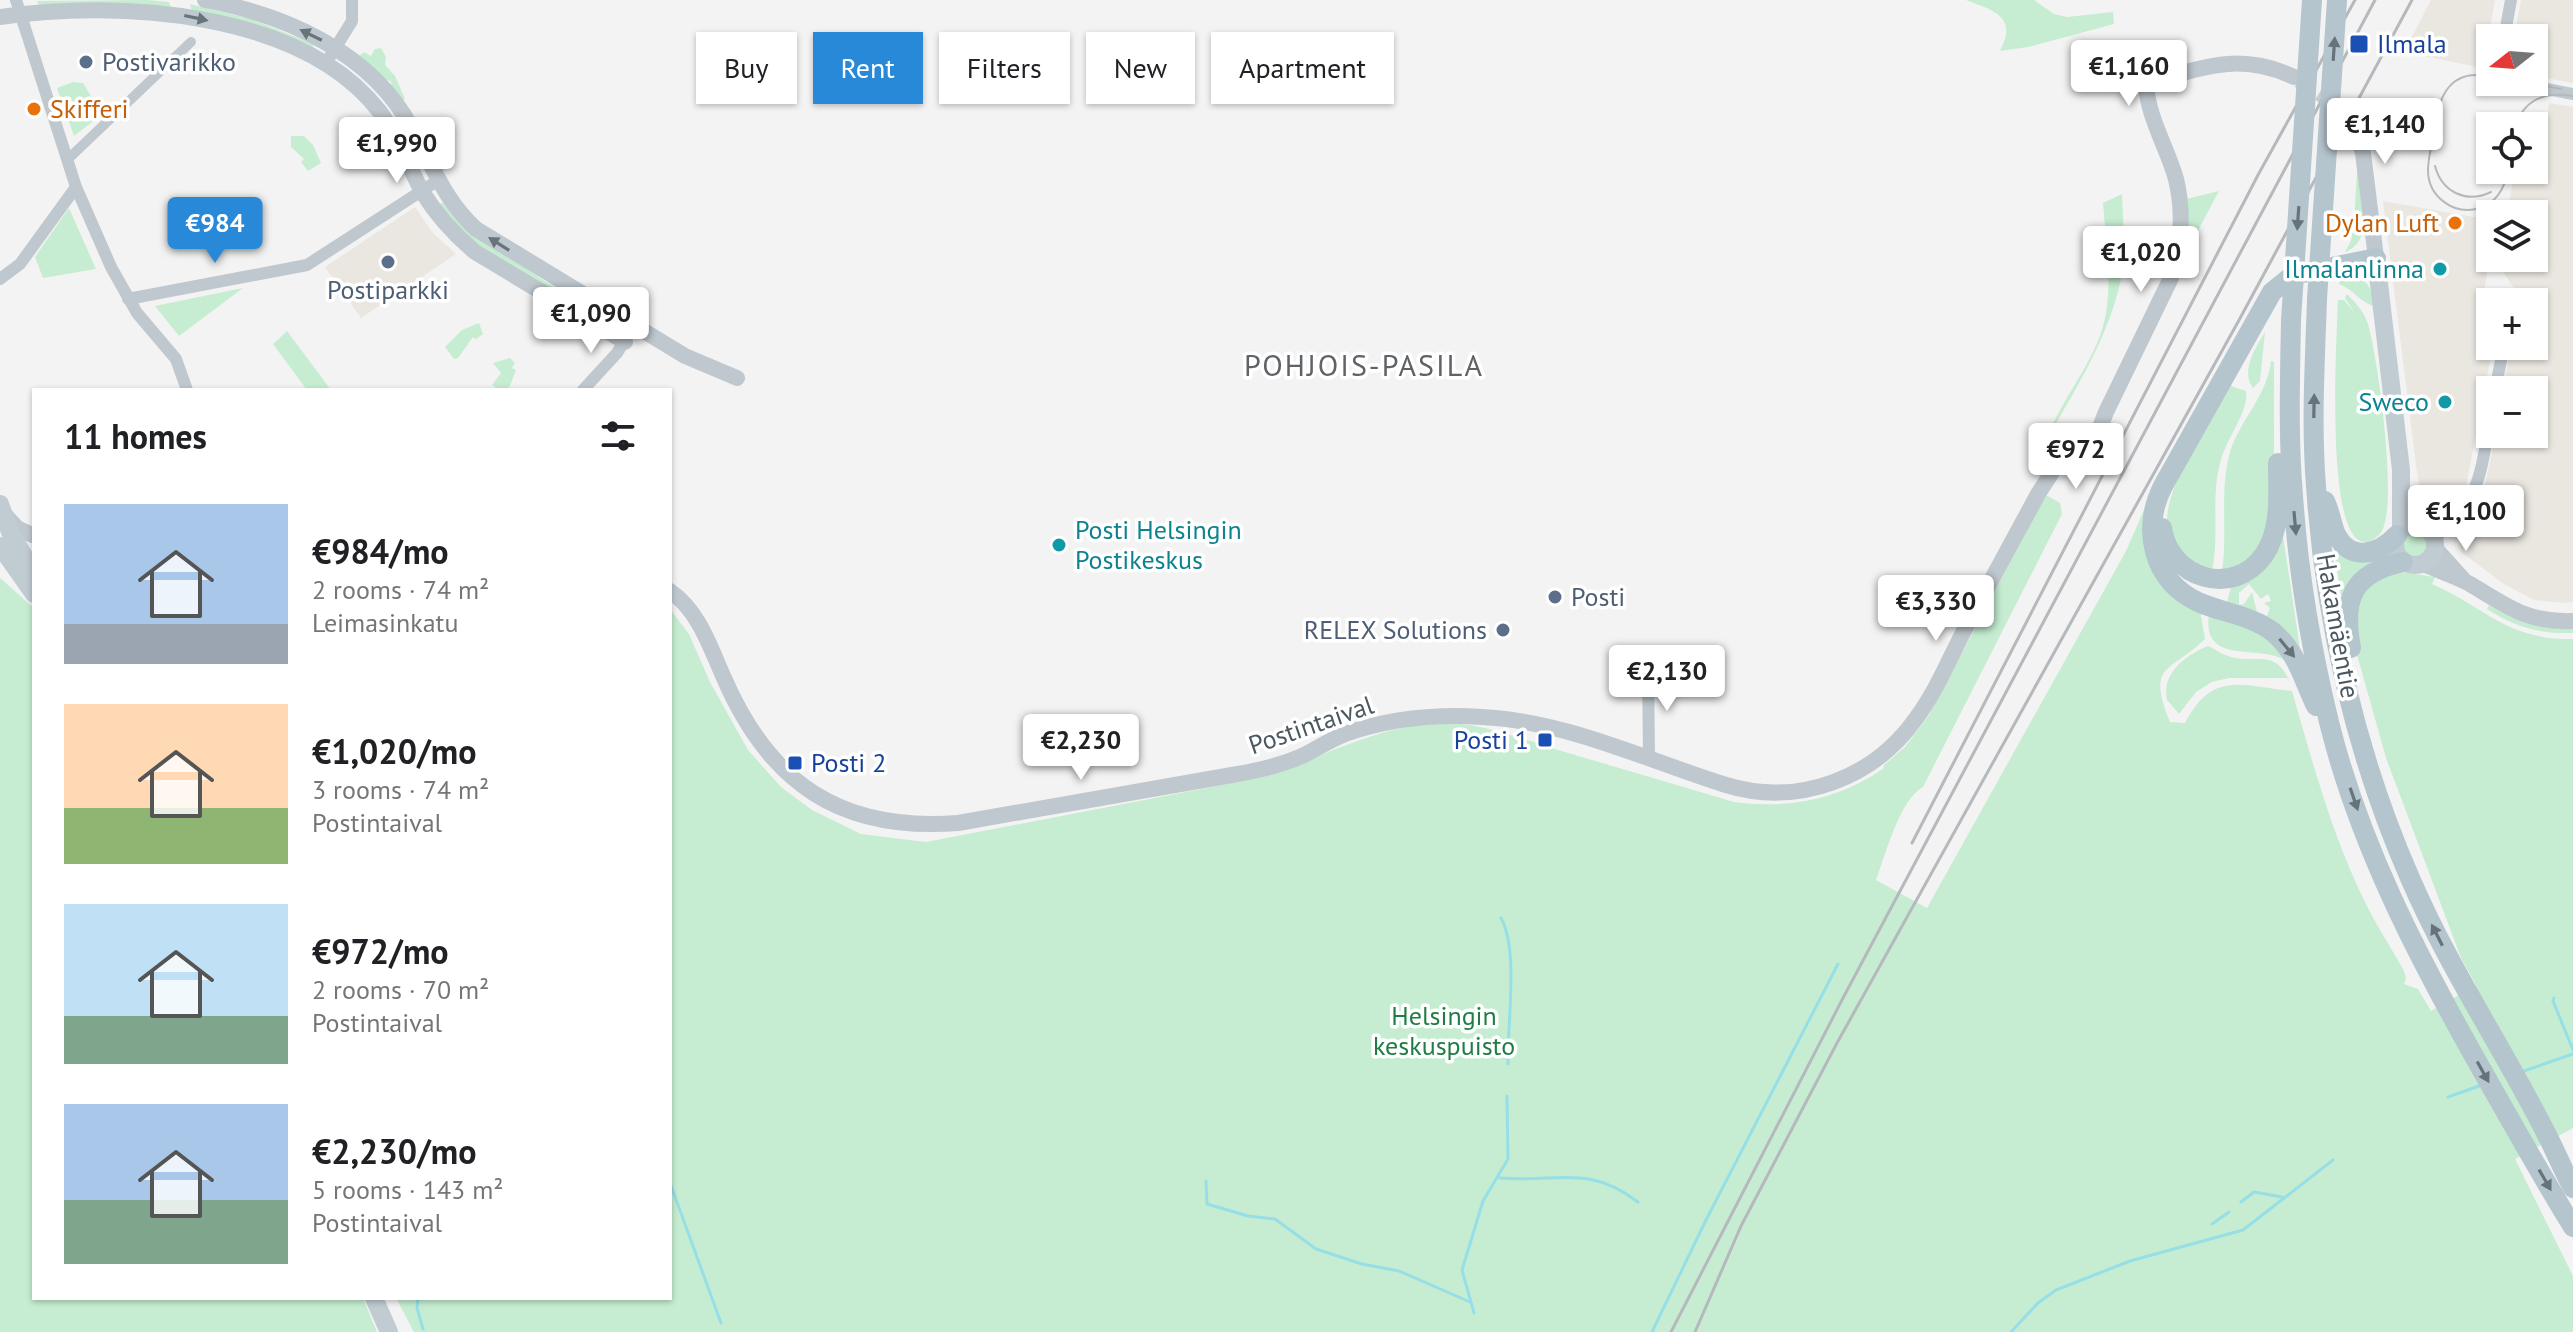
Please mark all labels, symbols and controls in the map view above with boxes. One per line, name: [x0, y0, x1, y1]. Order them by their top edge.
one-way arrow: [184, 12, 209, 25]
north arrow: [2476, 24, 2548, 96]
map controls: [2476, 24, 2548, 448]
place label: Ilmala: [2377, 27, 2447, 60]
one-way arrow: [299, 28, 322, 42]
chip: Buy: [696, 32, 797, 104]
chip: Rent: [813, 32, 923, 104]
chip: Filters: [939, 32, 1070, 104]
chip: New: [1086, 32, 1195, 104]
chip: Apartment: [1211, 32, 1394, 104]
marker: Ilmala: [2348, 33, 2370, 55]
one-way arrow: [2328, 36, 2341, 61]
pin: €1,160: [2064, 40, 2194, 108]
place label: Postivarikko: [102, 45, 236, 78]
text: €1,160: [2089, 49, 2169, 82]
marker: Postivarikko: [77, 53, 95, 71]
place label: Skifferi: [50, 92, 129, 125]
pin: €1,140: [2320, 98, 2450, 166]
marker: Skifferi: [25, 100, 43, 118]
text: €1,140: [2345, 107, 2425, 140]
button: locate: [2476, 112, 2548, 184]
pin: €1,990: [332, 117, 462, 185]
text: €1,990: [357, 126, 437, 159]
pin: €984: [168, 197, 262, 265]
button: layers: [2476, 200, 2548, 272]
text: €984: [186, 206, 244, 239]
one-way arrow: [2291, 206, 2304, 231]
place label: Dylan Luft: [2325, 206, 2439, 239]
marker: Dylan Luft: [2446, 214, 2464, 232]
pin: €1,020: [2076, 226, 2206, 294]
text: €1,020: [2101, 235, 2181, 268]
one-way arrow: [488, 237, 510, 251]
place label: Ilmalanlinna: [2284, 252, 2424, 285]
marker: Postiparkki: [379, 253, 397, 271]
marker: Ilmalanlinna: [2431, 260, 2449, 278]
place label: Postiparkki: [327, 273, 449, 306]
pin: €1,090: [526, 287, 656, 355]
button: +: [2476, 288, 2548, 360]
text: €1,090: [551, 296, 631, 329]
district label: POHJOIS-PASILA: [1244, 345, 1484, 384]
button: −: [2476, 376, 2548, 448]
place label: Sweco: [2358, 385, 2429, 418]
one-way arrow: [2308, 393, 2321, 418]
marker: Sweco: [2436, 393, 2454, 411]
text: 11 homes: [64, 414, 207, 458]
icon: filters: [596, 414, 640, 458]
pin: €972: [2029, 423, 2123, 491]
text: €972: [2047, 432, 2105, 465]
pin: €1,100: [2401, 485, 2531, 553]
text: €1,100: [2426, 494, 2506, 527]
one-way arrow: [2289, 511, 2302, 536]
place label: Posti Helsingin Postikeskus: [1075, 513, 1242, 576]
text: €984/mo: [312, 529, 449, 573]
icon: home: [128, 536, 224, 632]
marker: Posti Helsingin Postikeskus: [1050, 536, 1068, 554]
street label: Hakamäentie: [2310, 551, 2367, 701]
text: 2 rooms · 74 m²: [312, 573, 489, 606]
pin: €3,330: [1871, 575, 2001, 643]
place label: Posti: [1571, 580, 1625, 613]
text: €3,330: [1896, 584, 1976, 617]
marker: Posti: [1546, 588, 1564, 606]
text: Leimasinkatu: [312, 606, 458, 639]
place label: RELEX Solutions: [1304, 613, 1487, 646]
marker: RELEX Solutions: [1494, 621, 1512, 639]
one-way arrow: [2278, 637, 2295, 657]
pin: €2,130: [1602, 645, 1732, 713]
text: €2,130: [1627, 654, 1707, 687]
street label: Postintaival: [1244, 688, 1378, 761]
pin: €2,230: [1016, 714, 1146, 782]
text: €2,230: [1041, 723, 1121, 756]
place label: Posti 1: [1454, 723, 1529, 756]
text: €1,020/mo: [312, 729, 476, 773]
marker: Posti 1: [1536, 731, 1554, 749]
icon: home: [128, 736, 224, 832]
place label: Posti 2: [811, 746, 886, 779]
marker: Posti 2: [786, 754, 804, 772]
text: 3 rooms · 74 m²: [312, 773, 489, 806]
one-way arrow: [2348, 787, 2360, 811]
text: Postintaival: [312, 806, 442, 839]
one-way arrow: [2431, 923, 2444, 946]
text: €972/mo: [312, 929, 449, 973]
icon: home: [128, 936, 224, 1032]
text: 2 rooms · 70 m²: [312, 973, 489, 1006]
park label: Helsingin keskuspuisto: [1373, 999, 1515, 1062]
text: Postintaival: [312, 1006, 442, 1039]
one-way arrow: [2476, 1060, 2490, 1083]
text: €2,230/mo: [312, 1129, 476, 1173]
icon: home: [128, 1136, 224, 1232]
one-way arrow: [2538, 1169, 2552, 1191]
text: 5 rooms · 143 m²: [312, 1173, 504, 1206]
text: Postintaival: [312, 1206, 442, 1239]

